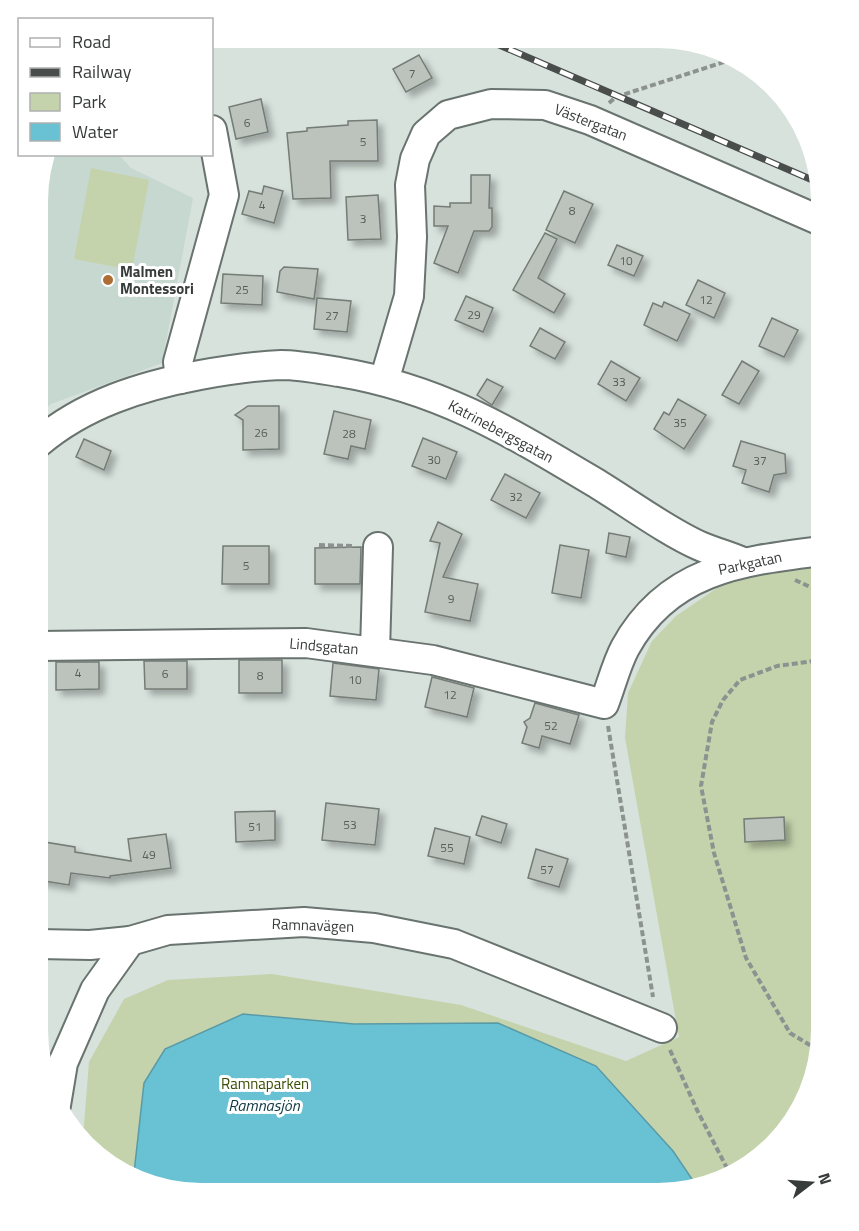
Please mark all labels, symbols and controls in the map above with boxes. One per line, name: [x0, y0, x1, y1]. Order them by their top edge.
legend: [18, 18, 213, 156]
text: Road: [72, 28, 111, 55]
text: Railway: [72, 58, 132, 85]
house number: 7: [409, 64, 415, 83]
text: Park: [72, 88, 107, 115]
street label: Västergatan: [551, 98, 631, 146]
house number: 6: [244, 113, 251, 132]
text: Water: [72, 118, 118, 145]
house number: 5: [360, 132, 367, 151]
house number: 4: [259, 195, 266, 214]
house number: 8: [569, 201, 576, 220]
house number: 3: [360, 209, 366, 228]
house number: 10: [619, 251, 633, 270]
place label: Malmen Montessori: [120, 260, 194, 300]
marker: Malmen Montessori: [101, 273, 115, 287]
house number: 25: [235, 280, 249, 299]
house number: 12: [699, 290, 713, 309]
house number: 29: [467, 305, 481, 324]
house number: 27: [325, 306, 339, 325]
house number: 33: [612, 372, 626, 391]
street label: Katrinebergsgatan: [444, 393, 558, 469]
house number: 35: [673, 413, 687, 432]
house number: 26: [254, 423, 268, 442]
house number: 28: [342, 424, 356, 443]
house number: 30: [427, 450, 441, 469]
house number: 37: [753, 451, 767, 470]
house number: 32: [509, 487, 523, 506]
street label: Parkgatan: [716, 545, 784, 581]
house number: 5: [243, 556, 250, 575]
house number: 9: [448, 589, 455, 608]
street label: Lindsgatan: [288, 632, 360, 660]
house number: 4: [75, 663, 82, 682]
house number: 6: [162, 664, 169, 683]
house number: 8: [257, 666, 264, 685]
house number: 10: [348, 670, 362, 689]
house number: 12: [443, 685, 457, 704]
house number: 52: [544, 716, 558, 735]
house number: 53: [343, 815, 357, 834]
house number: 51: [248, 817, 262, 836]
house number: 55: [440, 838, 454, 857]
house number: 49: [142, 845, 156, 864]
house number: 57: [540, 860, 554, 879]
street label: Ramnavägen: [271, 912, 355, 938]
park label: Ramnaparken: [221, 1072, 309, 1095]
water label: Ramnasjön: [228, 1093, 301, 1117]
north arrow: [781, 1153, 841, 1213]
text: N: [812, 1170, 838, 1187]

